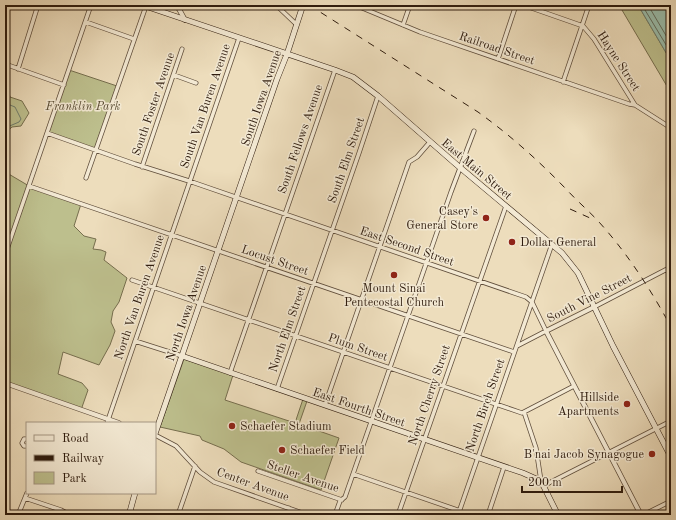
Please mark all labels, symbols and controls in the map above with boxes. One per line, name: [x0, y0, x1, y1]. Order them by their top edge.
street label: Hayne Street: [594, 29, 642, 94]
street label: Railroad Street: [457, 30, 536, 68]
street label: South Van Buren Avenue: [179, 42, 233, 170]
street label: South Iowa Avenue: [240, 48, 284, 148]
street label: South Foster Avenue: [131, 51, 177, 158]
street label: South Fellows Avenue: [277, 83, 325, 196]
park label: Franklin Park: [44, 101, 121, 113]
street label: South Elm Street: [327, 116, 367, 205]
street label: East Main Street: [439, 137, 514, 203]
place label: Casey's General Store: [406, 206, 478, 232]
marker: Casey's General Store: [481, 213, 491, 223]
street label: East Second Street: [358, 225, 455, 269]
street label: North Van Buren Avenue: [113, 233, 167, 361]
marker: Dollar General: [507, 237, 517, 247]
place label: Dollar General: [520, 237, 596, 249]
street label: Locust Street: [240, 244, 310, 278]
street label: North Iowa Avenue: [165, 263, 209, 363]
marker: Mount Sinai Pentecostal Church: [389, 270, 399, 280]
street label: South Vine Street: [545, 272, 634, 325]
place label: Mount Sinai Pentecostal Church: [344, 283, 444, 309]
street label: North Elm Street: [268, 285, 308, 374]
street label: Plum Street: [326, 332, 389, 364]
street label: North Cherry Street: [407, 343, 453, 447]
street label: North Birch Street: [464, 357, 508, 453]
street label: East Fourth Street: [311, 386, 407, 429]
place label: Hillside Apartments: [558, 392, 619, 418]
marker: Hillside Apartments: [622, 399, 632, 409]
marker: Schaefer Stadium: [227, 421, 237, 431]
place label: Schaefer Stadium: [240, 421, 332, 433]
legend: [26, 422, 156, 494]
text: Road: [62, 433, 89, 445]
marker: Schaefer Field: [277, 445, 287, 455]
place label: Schaefer Field: [290, 445, 365, 457]
place label: B'nai Jacob Synagogue: [524, 449, 644, 461]
marker: B'nai Jacob Synagogue: [647, 449, 657, 459]
text: Railway: [62, 453, 105, 465]
street label: Steller Avenue: [265, 459, 341, 495]
street label: Center Avenue: [215, 466, 291, 504]
scale bar: [522, 468, 622, 494]
text: Park: [62, 473, 87, 485]
text: 200 m: [528, 477, 562, 489]

